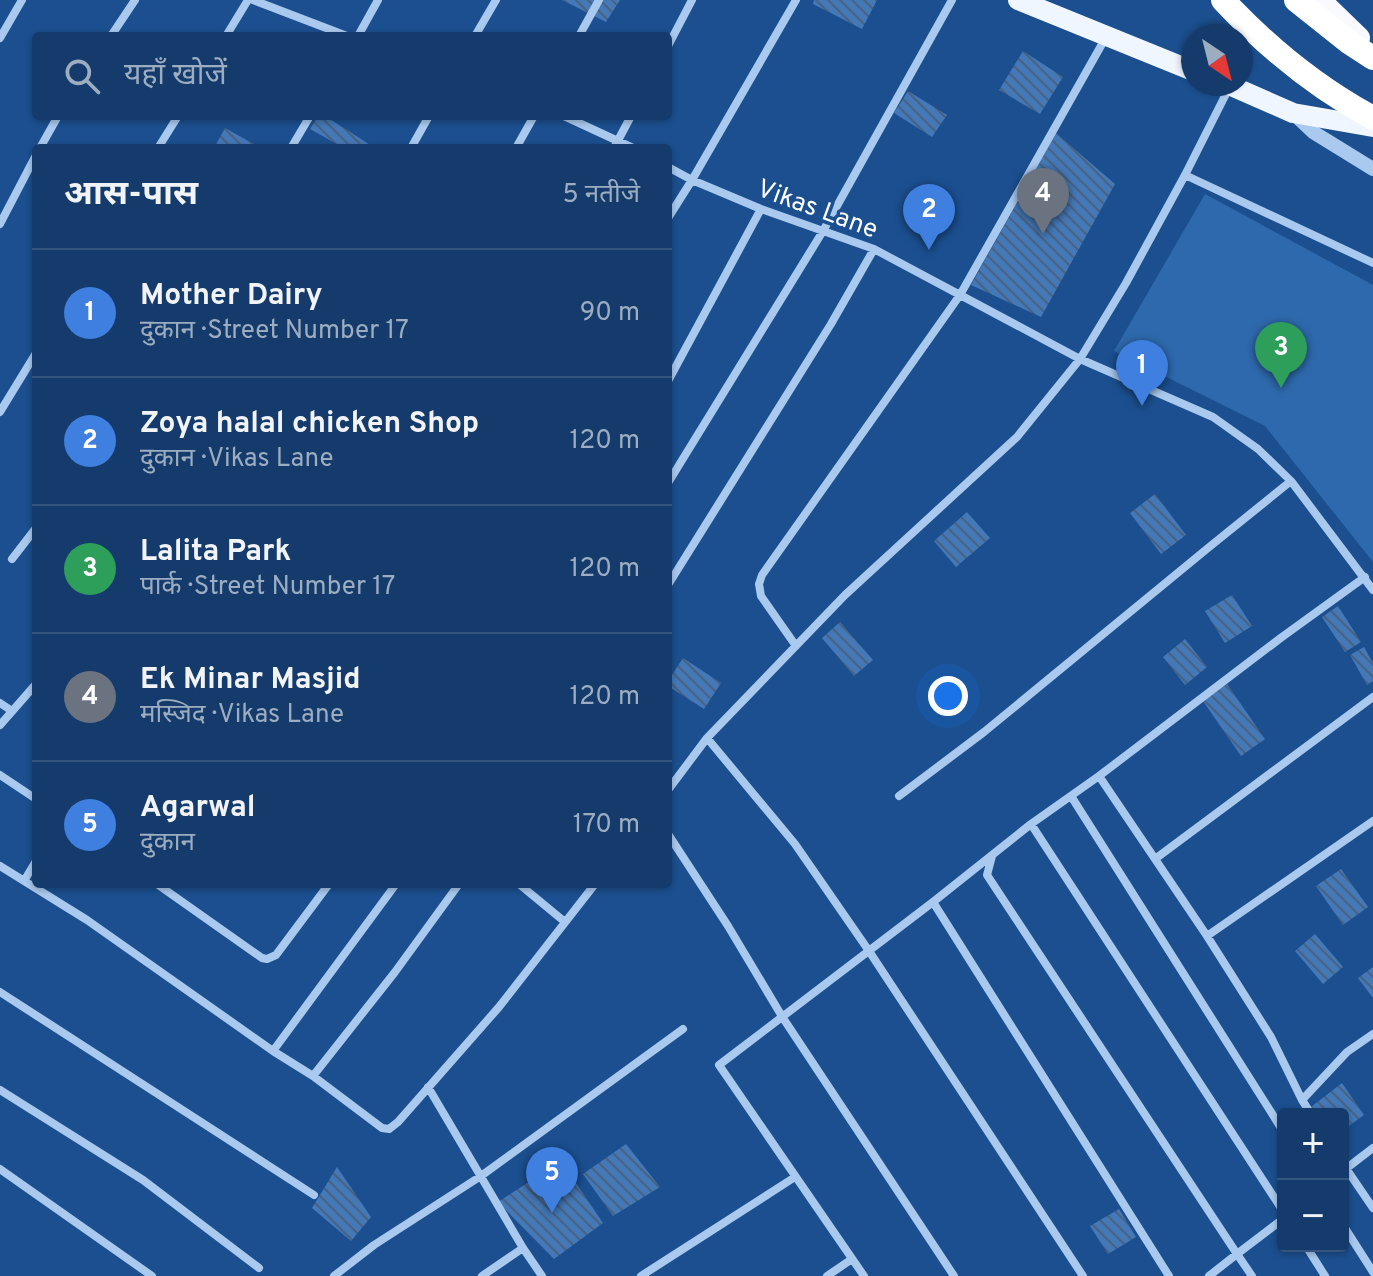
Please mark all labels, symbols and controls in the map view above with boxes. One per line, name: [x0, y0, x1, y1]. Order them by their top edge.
north arrow: [1181, 24, 1253, 96]
search box: [32, 32, 672, 120]
icon: search: [60, 54, 104, 98]
text: यहाँ खोजें: [124, 58, 227, 95]
pin: 4: [1017, 168, 1069, 234]
street label: Vikas Lane: [752, 173, 882, 247]
text: आस-पास: [64, 174, 198, 217]
text: 5 नतीजे: [562, 179, 640, 212]
pin: 2: [903, 184, 955, 250]
text: Mother Dairy: [140, 278, 323, 315]
text: 1: [85, 297, 95, 330]
text: 90 m: [580, 297, 640, 330]
text: दुकान · Street Number 17: [140, 315, 409, 348]
pin: 3: [1255, 322, 1307, 388]
pin: 1: [1116, 340, 1168, 406]
text: Zoya halal chicken Shop: [140, 406, 479, 443]
text: 2: [82, 425, 98, 458]
text: 120 m: [570, 425, 640, 458]
text: दुकान · Vikas Lane: [140, 443, 333, 476]
text: Lalita Park: [140, 534, 291, 571]
text: 3: [82, 553, 98, 586]
text: 120 m: [570, 553, 640, 586]
text: पार्क · Street Number 17: [140, 571, 395, 604]
text: Ek Minar Masjid: [140, 662, 361, 699]
your location: [928, 676, 968, 716]
text: 4: [82, 681, 98, 714]
text: 120 m: [570, 681, 640, 714]
text: मस्जिद · Vikas Lane: [140, 699, 344, 732]
text: Agarwal: [140, 790, 256, 827]
text: 5: [82, 809, 98, 842]
text: 170 m: [573, 809, 640, 842]
text: दुकान: [140, 827, 195, 860]
map controls: [1277, 1108, 1349, 1252]
button: +: [1277, 1108, 1349, 1180]
pin: 5: [526, 1147, 578, 1213]
button: −: [1277, 1180, 1349, 1252]

